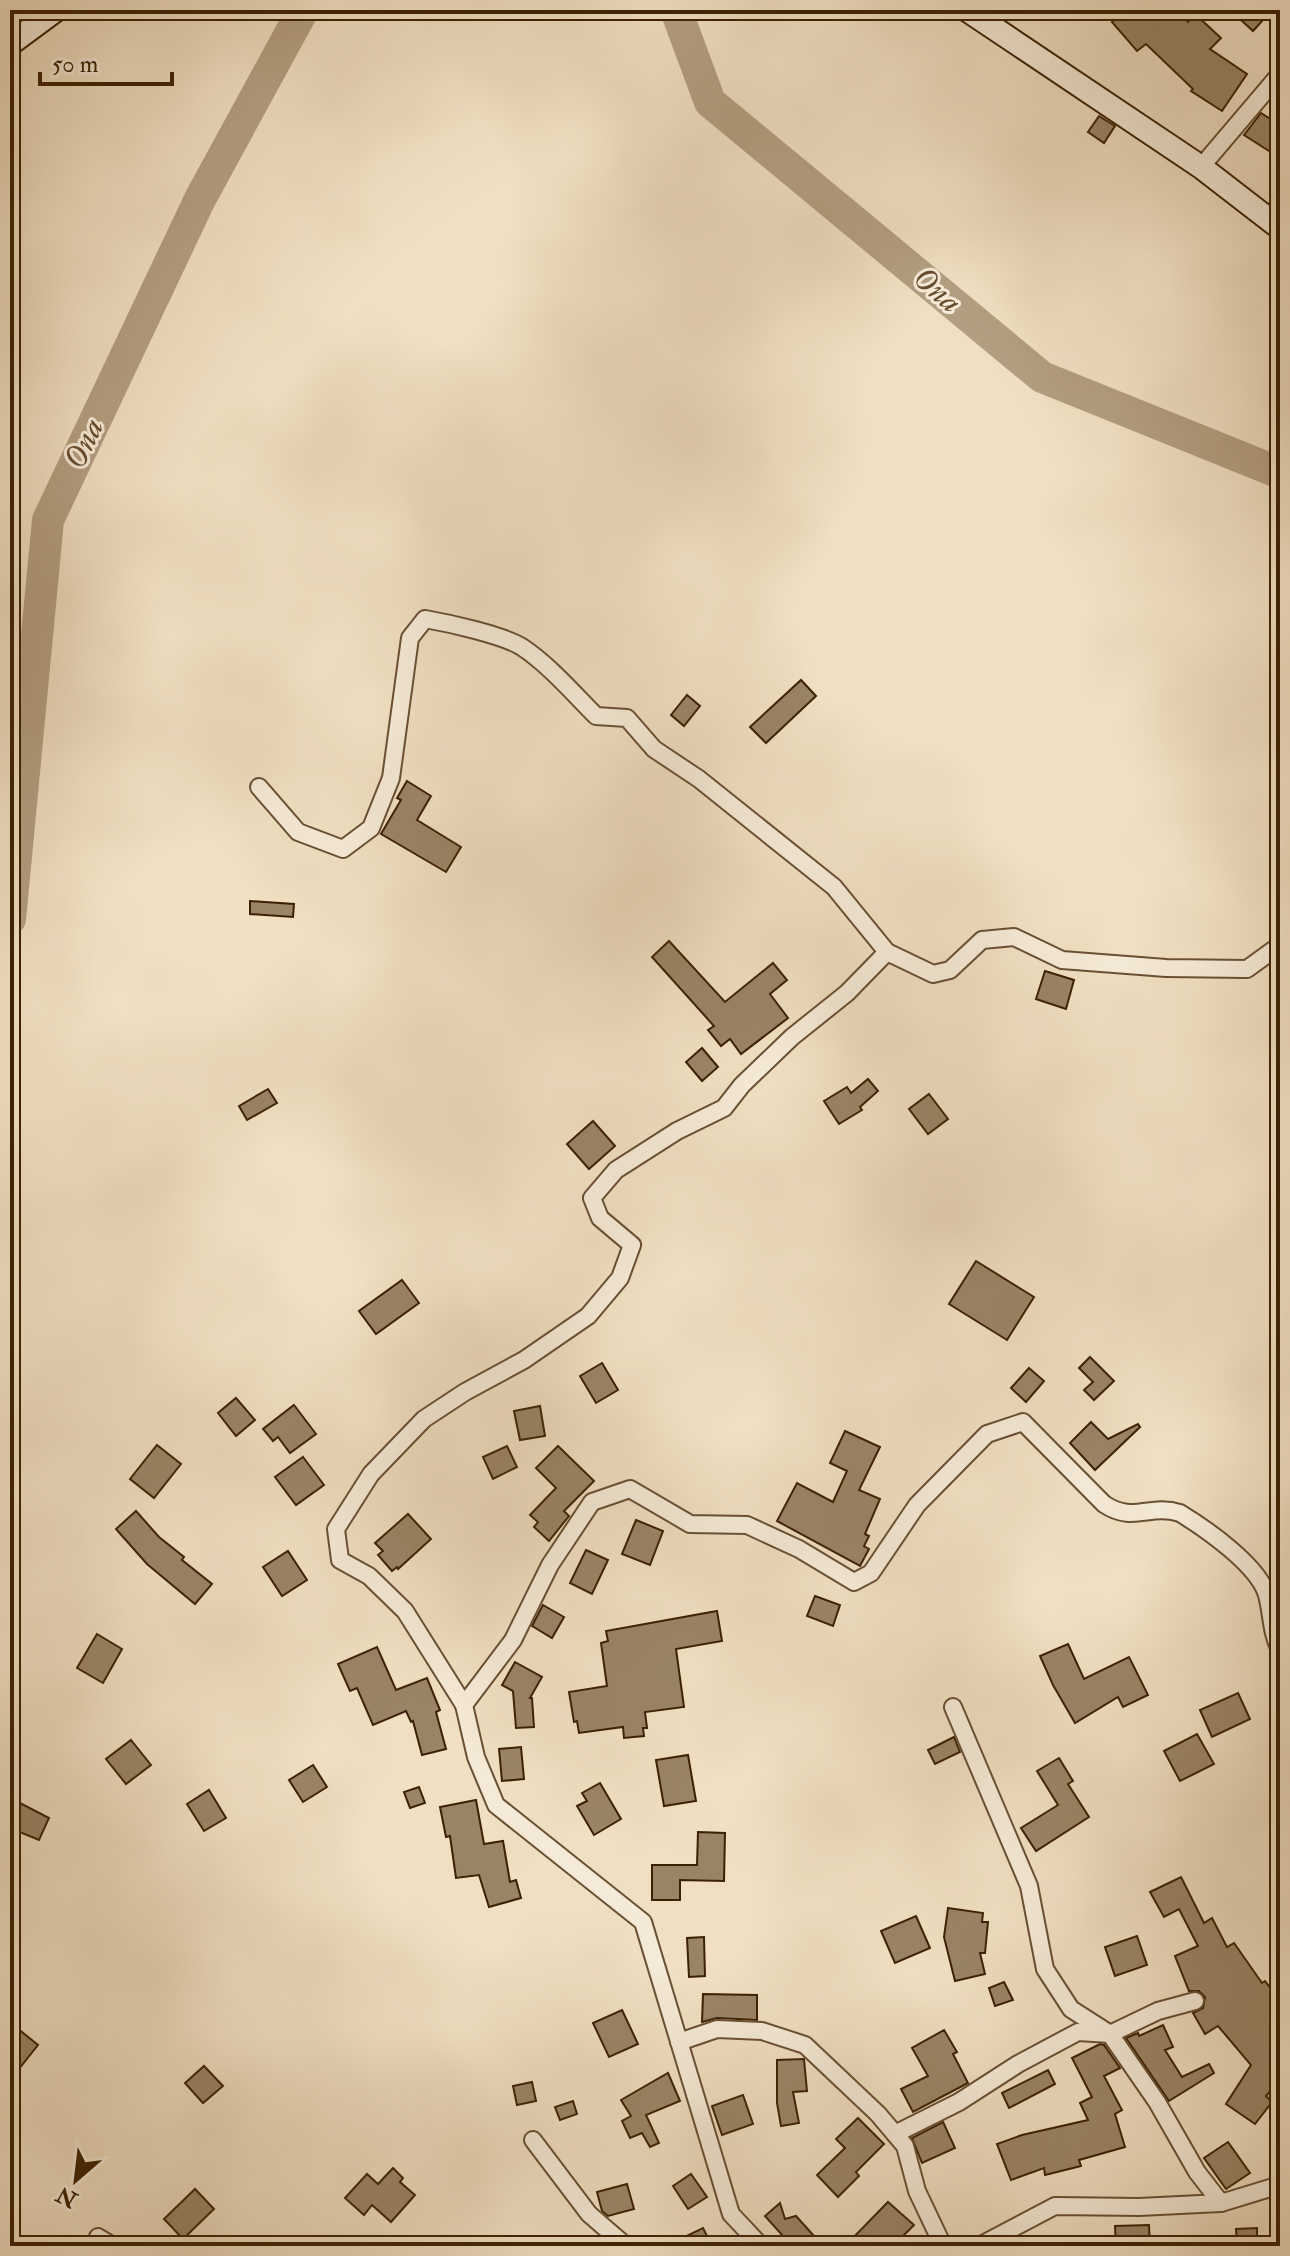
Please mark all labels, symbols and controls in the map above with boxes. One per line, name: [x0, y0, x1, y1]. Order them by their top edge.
scale bar: [40, 36, 172, 86]
text: 50 m: [52, 49, 99, 80]
water label: Ona: [904, 258, 970, 322]
water label: Ona: [55, 412, 113, 476]
north arrow: [36, 2140, 116, 2220]
text: N: [52, 2180, 83, 2214]

